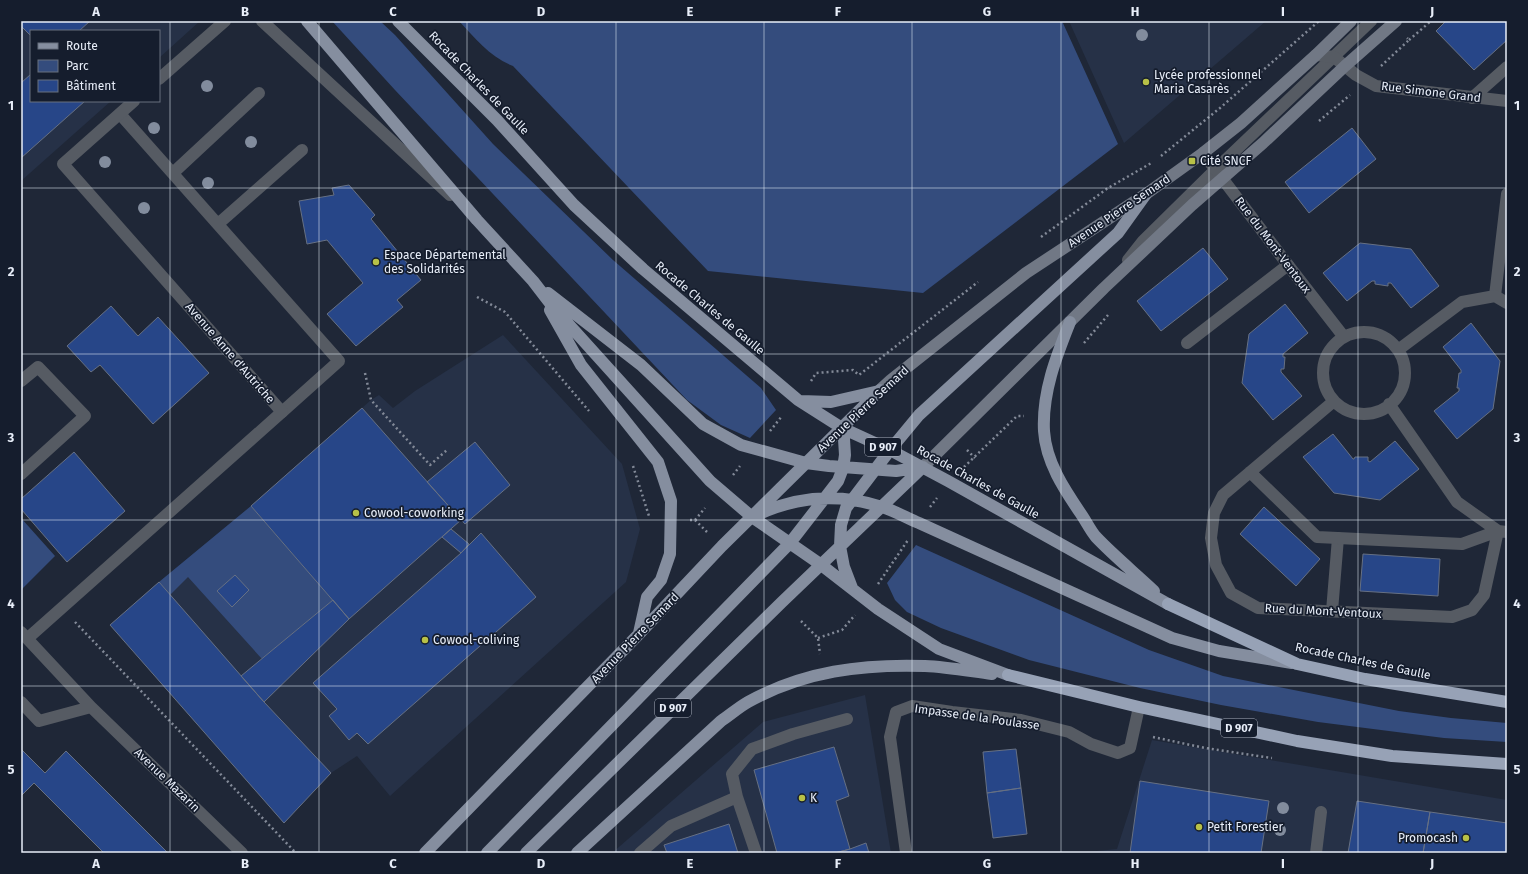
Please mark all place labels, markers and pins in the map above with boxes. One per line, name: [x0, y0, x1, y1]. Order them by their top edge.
place label: Lycée professionnel Maria Casarès: [1154, 68, 1262, 96]
marker: Lycée professionnel Maria Casarès: [1141, 77, 1151, 87]
place label: Cité SNCF: [1200, 154, 1251, 168]
marker: Cité SNCF: [1187, 156, 1197, 166]
place label: Espace Départemental des Solidarités: [384, 248, 506, 276]
marker: Espace Départemental des Solidarités: [371, 257, 381, 267]
place label: Cowool-coworking: [364, 506, 465, 520]
marker: Cowool-coworking: [351, 508, 361, 518]
place label: Cowool-coliving: [433, 633, 520, 647]
marker: Cowool-coliving: [420, 635, 430, 645]
place label: K: [810, 791, 818, 805]
marker: K: [797, 793, 807, 803]
place label: Petit Forestier: [1207, 820, 1284, 834]
marker: Petit Forestier: [1194, 822, 1204, 832]
place label: Promocash: [1398, 831, 1458, 845]
marker: Promocash: [1461, 833, 1471, 843]

